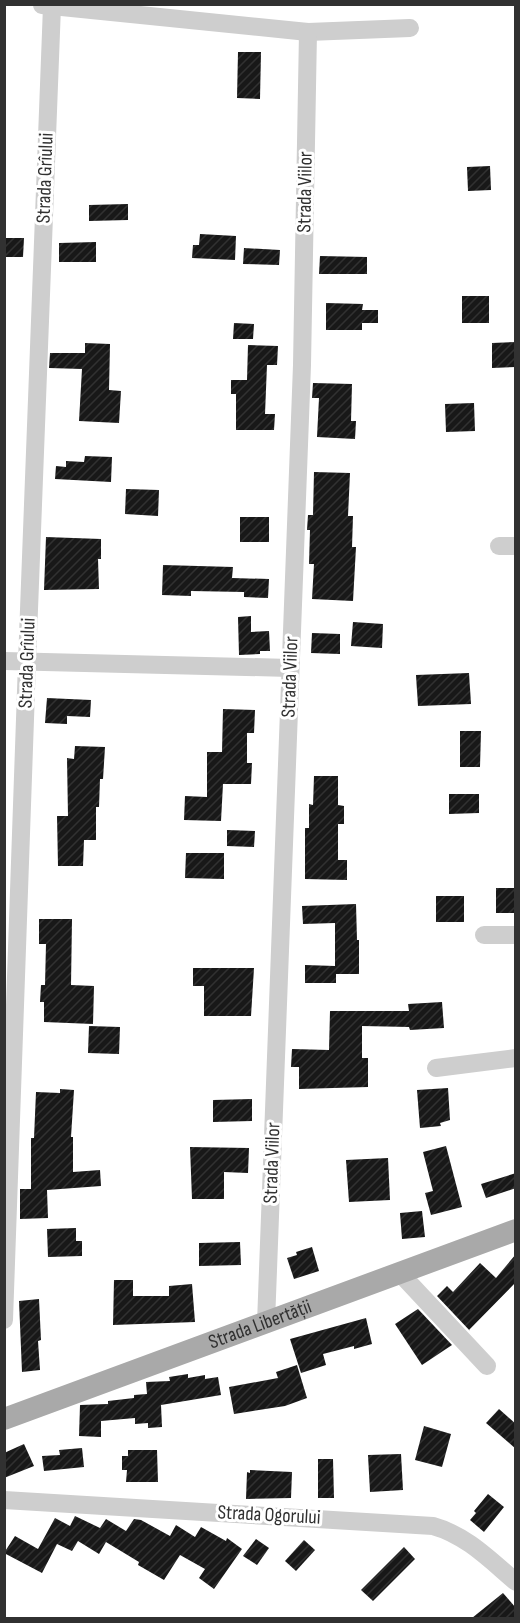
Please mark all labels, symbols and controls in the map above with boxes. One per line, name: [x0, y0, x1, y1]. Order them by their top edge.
street label: Strada Grîului: [31, 132, 59, 224]
street label: Strada Viilor: [292, 151, 318, 233]
street label: Strada Grîului: [13, 617, 41, 709]
street label: Strada Viilor: [277, 636, 303, 718]
street label: Strada Viilor: [259, 1122, 285, 1204]
street label: Strada Libertății: [205, 1295, 315, 1354]
street label: Strada Ogorului: [217, 1500, 321, 1530]

